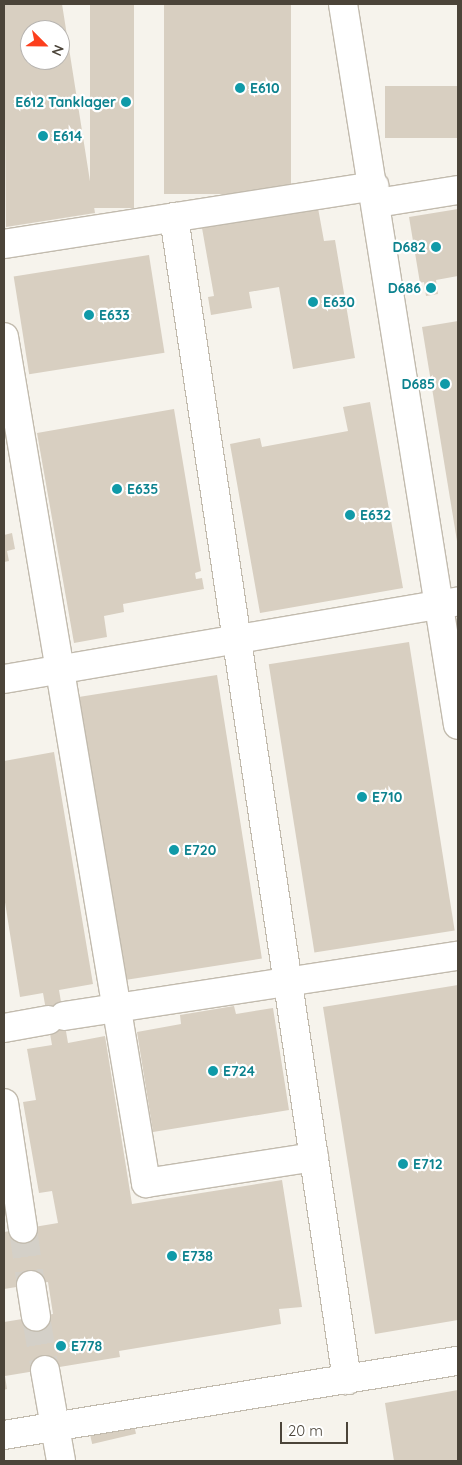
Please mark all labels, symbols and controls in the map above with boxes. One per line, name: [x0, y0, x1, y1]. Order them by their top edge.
north arrow: [20, 20, 70, 70]
text: N: [48, 42, 68, 59]
place label: E610: [250, 80, 280, 96]
marker: E610: [234, 82, 246, 94]
place label: E612 Tanklager: [15, 94, 116, 110]
marker: E612 Tanklager: [120, 96, 132, 108]
place label: E614: [53, 128, 82, 144]
marker: E614: [37, 130, 49, 142]
place label: D682: [393, 239, 426, 255]
marker: D682: [430, 241, 442, 253]
place label: D686: [388, 280, 421, 296]
marker: D686: [425, 282, 437, 294]
place label: E630: [323, 294, 355, 310]
marker: E630: [307, 296, 319, 308]
place label: E633: [99, 307, 130, 323]
marker: E633: [83, 309, 95, 321]
place label: D685: [402, 376, 435, 392]
marker: D685: [439, 378, 451, 390]
place label: E635: [127, 481, 158, 497]
marker: E635: [111, 483, 123, 495]
place label: E632: [360, 507, 391, 523]
marker: E632: [344, 509, 356, 521]
place label: E710: [372, 789, 402, 805]
marker: E710: [356, 791, 368, 803]
place label: E720: [184, 842, 216, 858]
marker: E720: [168, 844, 180, 856]
place label: E724: [223, 1063, 255, 1079]
marker: E724: [207, 1065, 219, 1077]
place label: E712: [413, 1156, 443, 1172]
marker: E712: [397, 1158, 409, 1170]
place label: E738: [182, 1248, 213, 1264]
marker: E738: [166, 1250, 178, 1262]
place label: E778: [71, 1338, 102, 1354]
marker: E778: [55, 1340, 67, 1352]
scale bar: [282, 1412, 350, 1444]
text: 20 m: [288, 1421, 323, 1440]

